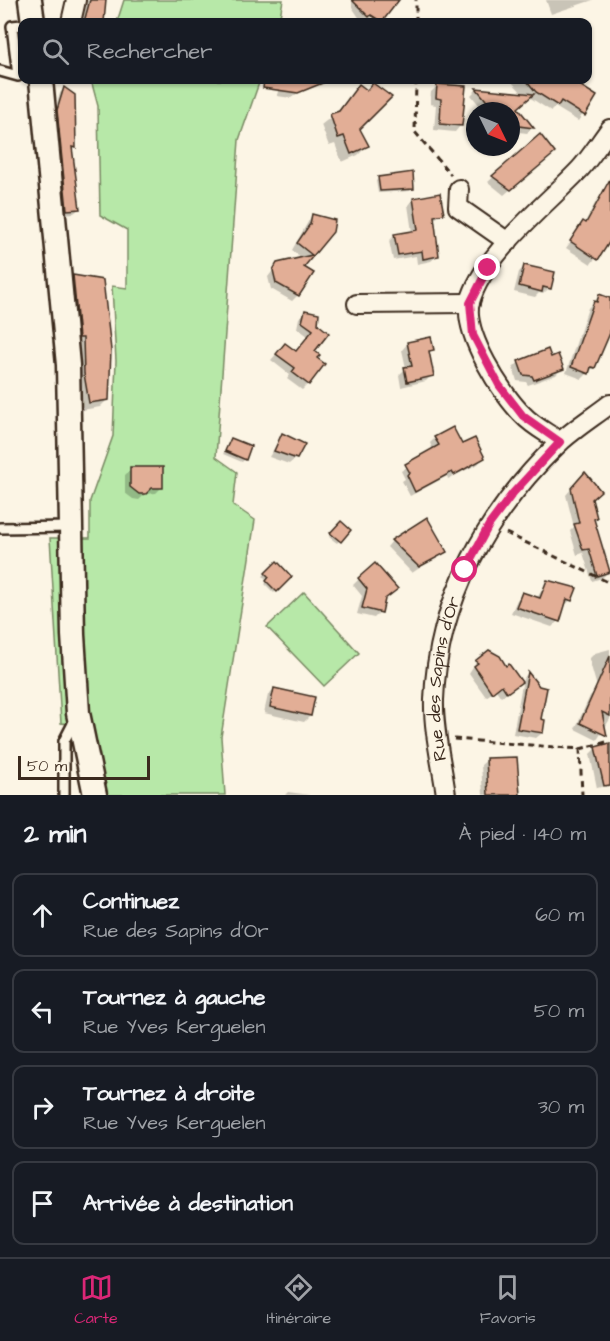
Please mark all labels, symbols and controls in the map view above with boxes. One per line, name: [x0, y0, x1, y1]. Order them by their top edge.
search box: [18, 18, 592, 84]
icon: search: [39, 35, 72, 68]
text: Rechercher: [87, 36, 212, 67]
north arrow: [466, 102, 520, 156]
route end: [474, 254, 500, 280]
route start: [451, 556, 477, 582]
street label: Rue des Sapins d'Or: [422, 593, 467, 763]
scale bar: [18, 753, 150, 780]
text: 50 m: [27, 755, 67, 777]
text: 2 min: [24, 816, 86, 852]
text: À pied · 140 m: [459, 820, 586, 848]
text: Continuez: [83, 886, 179, 917]
icon: ahead: [26, 899, 59, 932]
text: 60 m: [535, 901, 584, 929]
text: Rue des Sapins d'Or: [83, 917, 269, 945]
text: Tournez à gauche: [83, 982, 265, 1013]
icon: left: [26, 995, 59, 1028]
text: 50 m: [534, 997, 584, 1025]
text: Rue Yves Kerguelen: [83, 1013, 265, 1041]
text: Tournez à droite: [83, 1078, 255, 1109]
icon: right: [26, 1091, 59, 1124]
text: 30 m: [538, 1093, 584, 1121]
text: Rue Yves Kerguelen: [83, 1109, 265, 1137]
icon: arrive: [26, 1187, 59, 1220]
text: Arrivée à destination: [83, 1188, 293, 1219]
tab: Carte: [74, 1271, 118, 1329]
tab: Itinéraire: [266, 1271, 331, 1329]
tab: Favoris: [480, 1271, 536, 1329]

